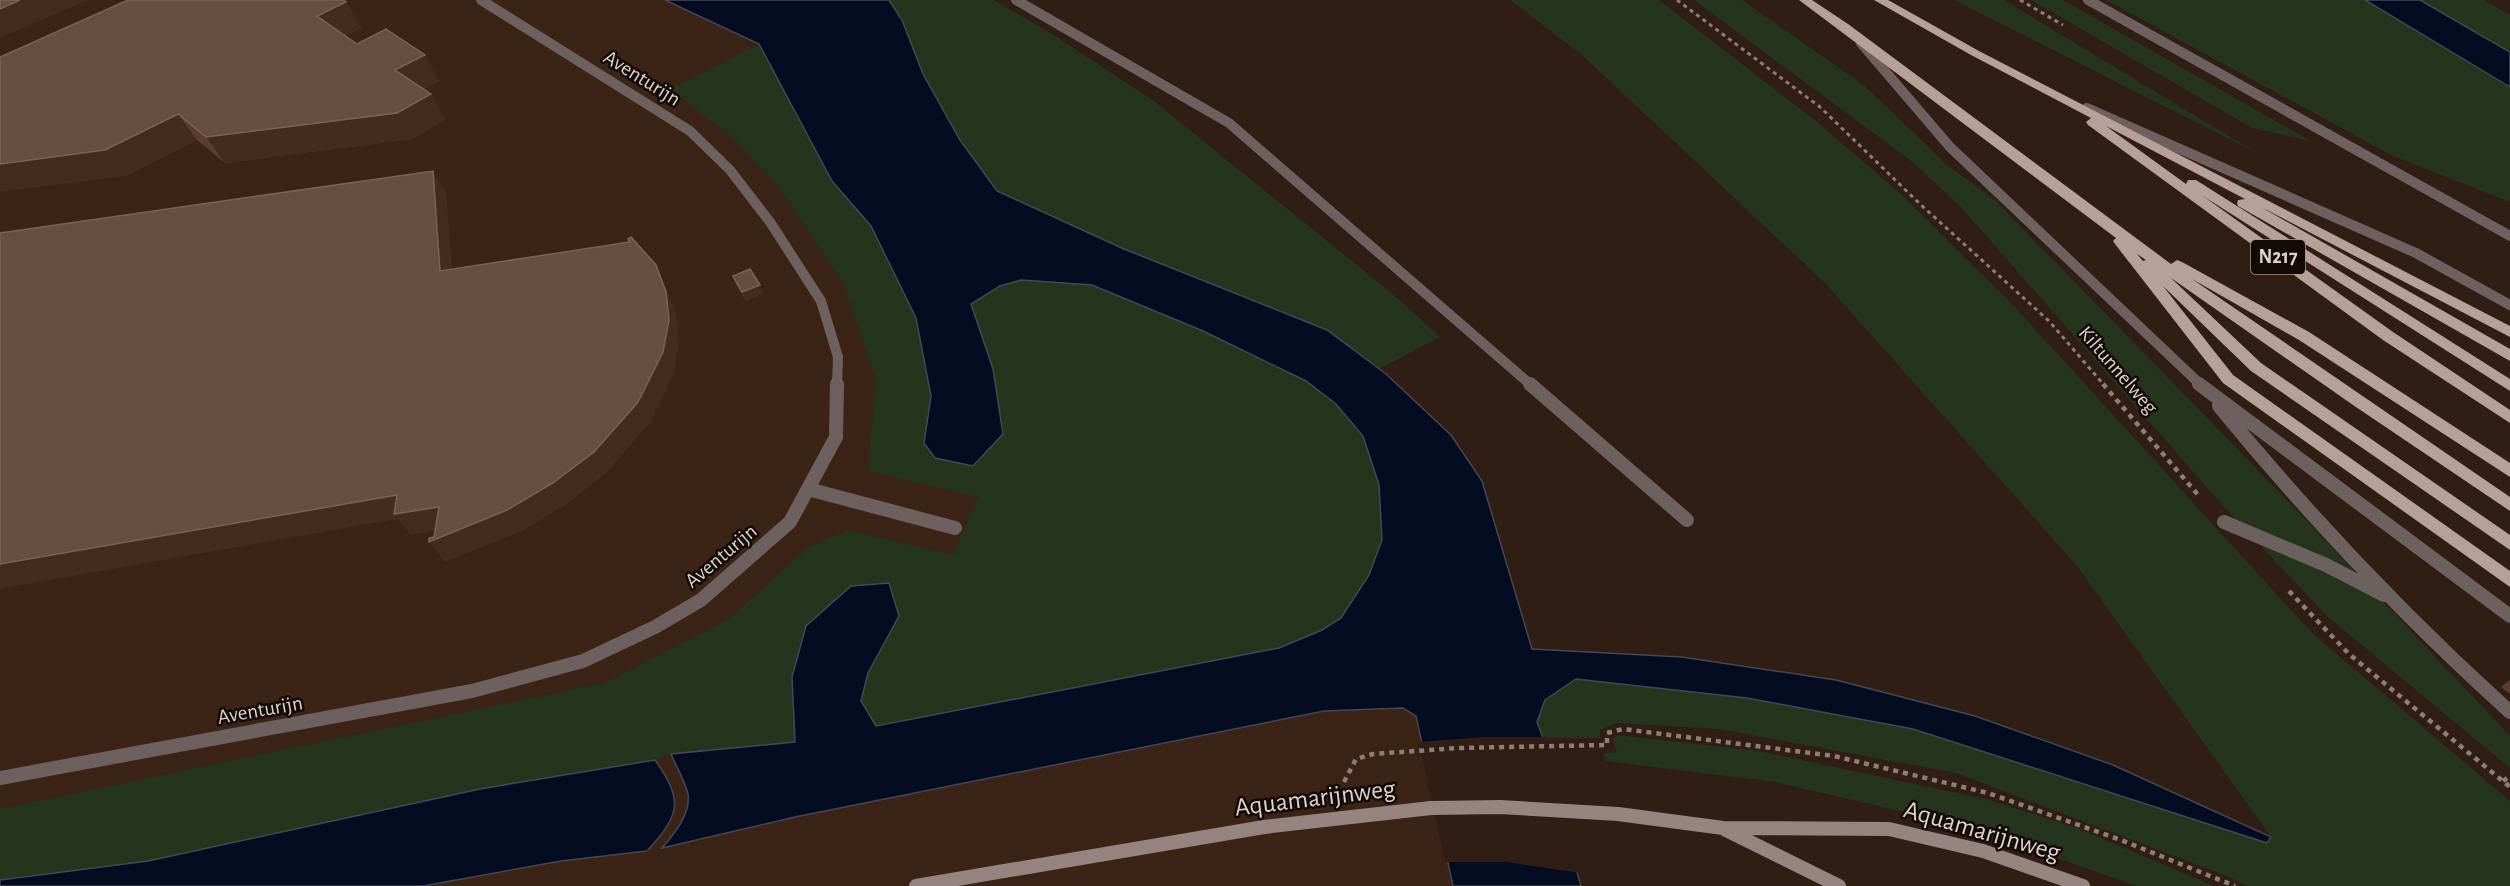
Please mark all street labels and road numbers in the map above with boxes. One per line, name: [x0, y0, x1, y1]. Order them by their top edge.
street label: Aventurijn: [600, 46, 684, 110]
road number: N217: [2251, 240, 2305, 274]
street label: Kiltunnelweg: [2074, 322, 2162, 419]
street label: Aventurijn: [681, 520, 761, 592]
street label: Aventurijn: [216, 692, 304, 728]
street label: Aquamarijnweg: [1233, 775, 1397, 821]
street label: Aquamarijnweg: [1901, 796, 2063, 866]

